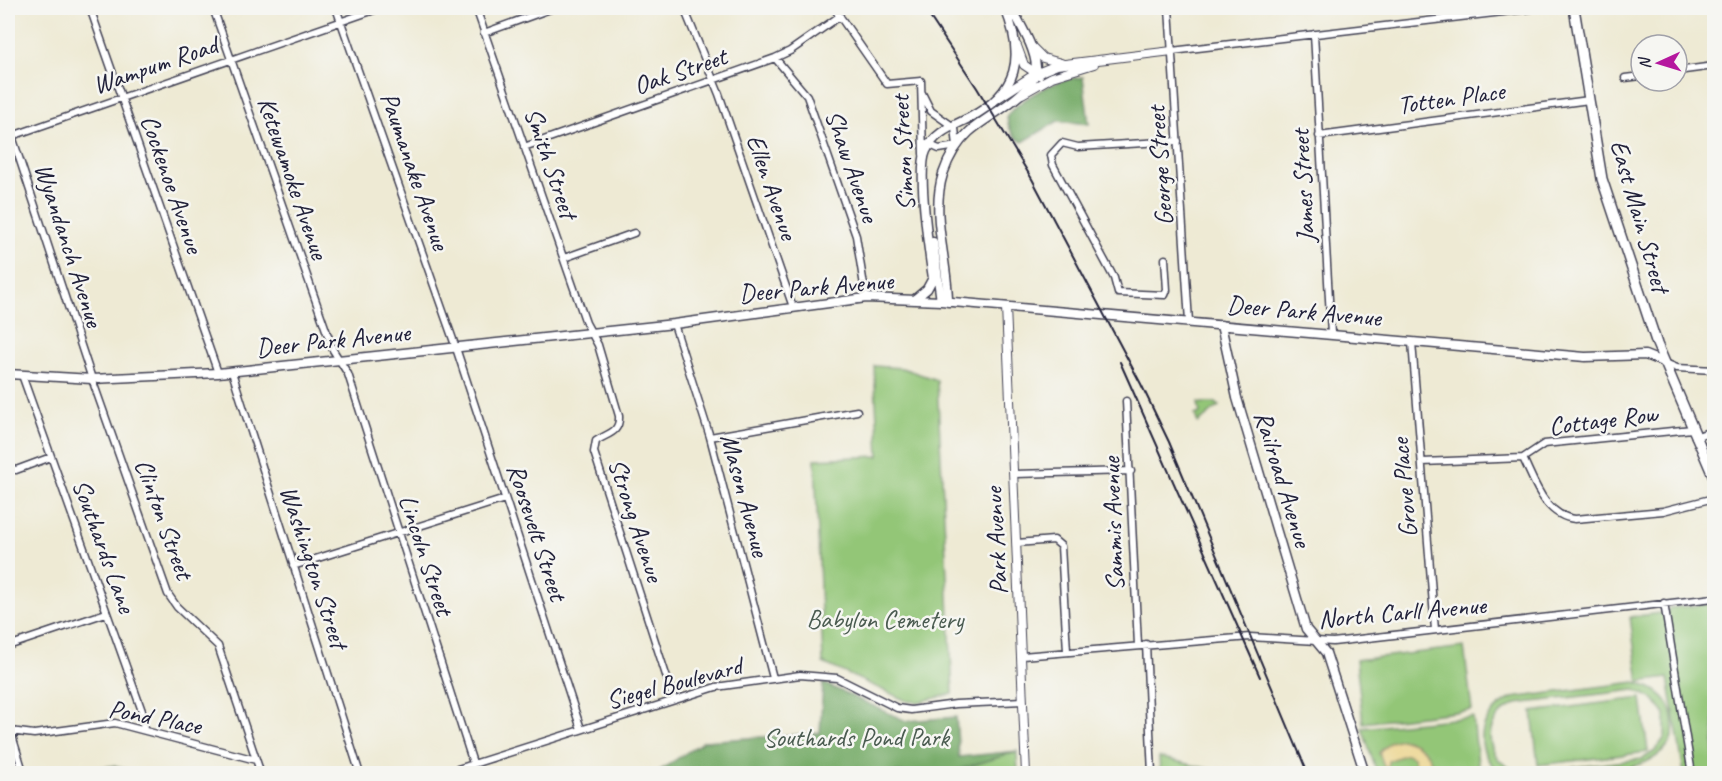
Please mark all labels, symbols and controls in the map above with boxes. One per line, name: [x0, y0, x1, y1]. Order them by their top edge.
street label: Wampum Road: [88, 27, 225, 102]
north arrow: [1629, 33, 1689, 93]
street label: Oak Street: [629, 39, 733, 102]
text: N: [1634, 55, 1655, 70]
street label: Totten Place: [1396, 74, 1509, 122]
street label: Paumanake Avenue: [373, 88, 458, 255]
street label: Simon Street: [883, 92, 923, 212]
street label: Ketewamoke Avenue: [250, 93, 337, 265]
street label: Smith Street: [517, 103, 586, 226]
street label: George Street: [1139, 103, 1181, 227]
street label: Shaw Avenue: [817, 106, 887, 229]
street label: Cockenoe Avenue: [133, 111, 212, 260]
street label: James Street: [1283, 126, 1323, 245]
street label: Ellen Avenue: [739, 130, 806, 246]
street label: East Main Street: [1603, 136, 1678, 299]
street label: Wyandanch Avenue: [27, 159, 111, 333]
street label: Deer Park Avenue: [738, 264, 896, 310]
street label: Deer Park Avenue: [1226, 288, 1384, 334]
street label: Deer Park Avenue: [255, 315, 413, 364]
street label: Cottage Row: [1547, 397, 1662, 443]
street label: Railroad Avenue: [1247, 407, 1320, 553]
street label: Mason Avenue: [713, 430, 778, 561]
street label: Grove Place: [1383, 434, 1425, 539]
street label: Strong Avenue: [601, 454, 672, 588]
street label: Clinton Street: [127, 455, 202, 586]
street label: Sammis Avenue: [1094, 455, 1132, 592]
street label: Roosevelt Street: [499, 459, 575, 607]
street label: Southards Lane: [65, 475, 144, 619]
street label: Washington Street: [272, 482, 357, 656]
street label: Park Avenue: [977, 484, 1015, 595]
street label: Lincoln Street: [391, 491, 462, 622]
street label: North Carll Avenue: [1317, 588, 1489, 636]
park label: Babylon Cemetery: [807, 603, 966, 636]
street label: Siegel Boulevard: [602, 648, 749, 717]
street label: Pond Place: [106, 692, 206, 742]
park label: Southards Pond Park: [763, 721, 951, 754]

